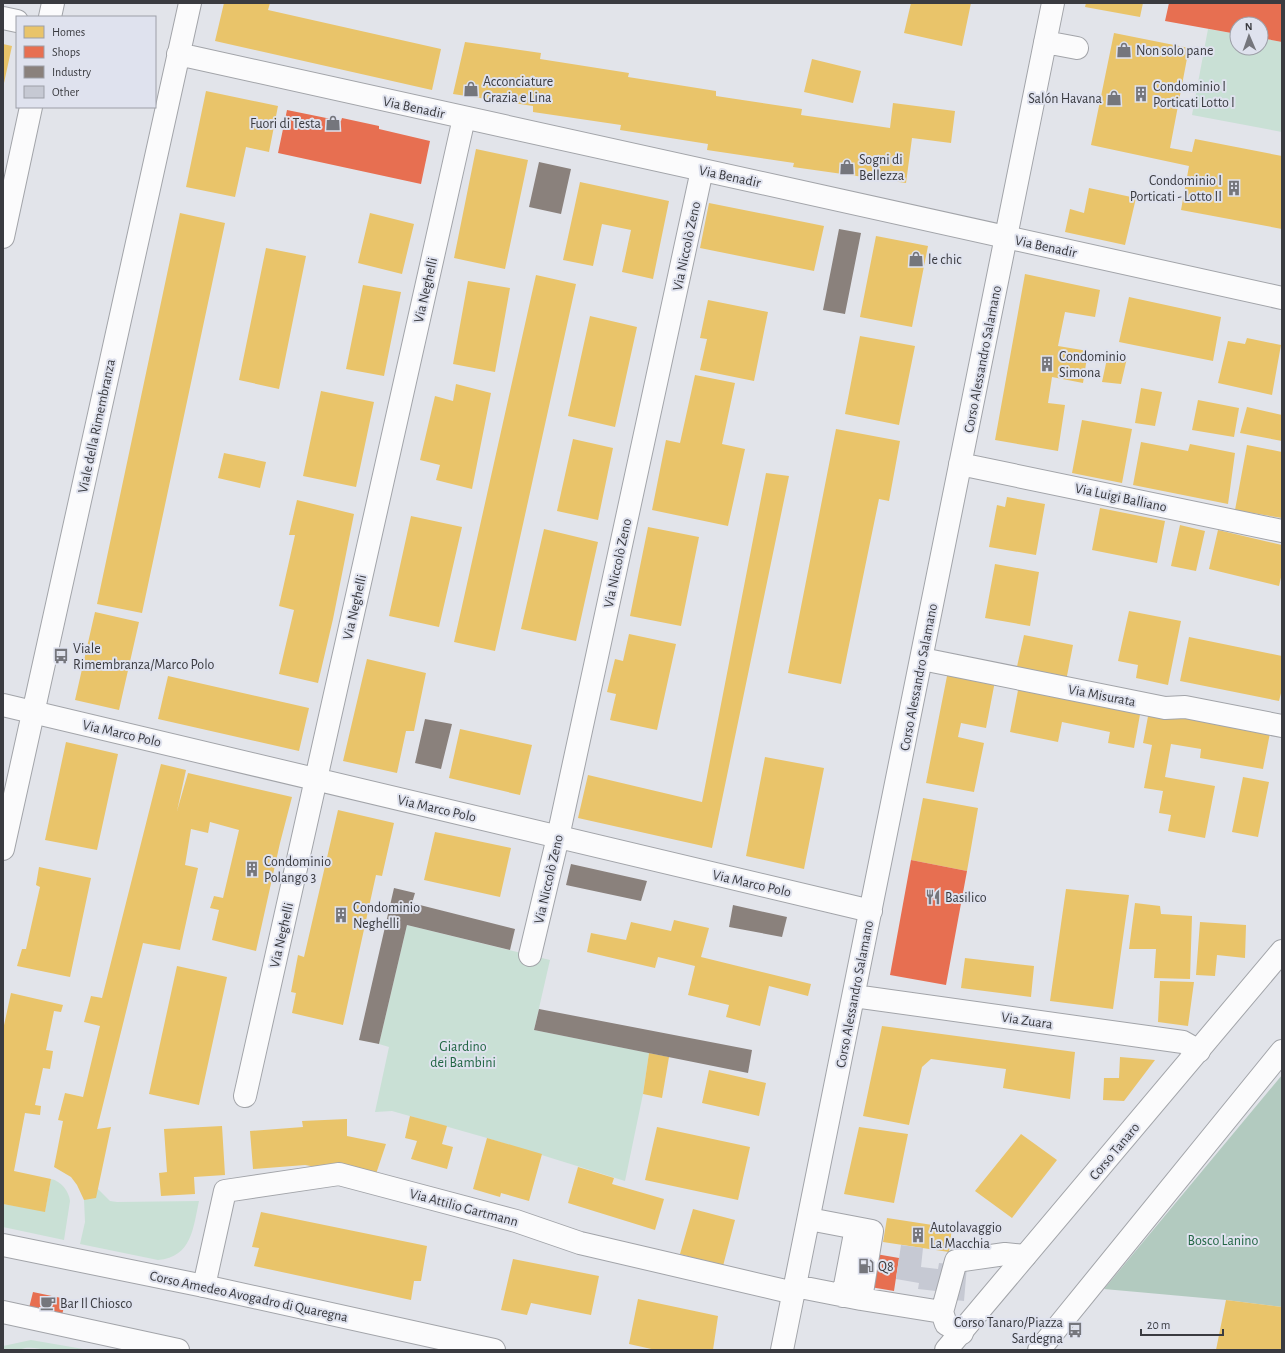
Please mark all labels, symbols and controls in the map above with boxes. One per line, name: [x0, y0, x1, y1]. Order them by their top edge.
legend: [16, 16, 156, 108]
north arrow: [1229, 16, 1269, 56]
text: N: [1245, 21, 1253, 32]
text: Homes: [52, 26, 85, 38]
shop icon: Non solo pane: [1115, 41, 1133, 59]
place label: Non solo pane: [1136, 44, 1213, 58]
text: Shops: [52, 46, 80, 58]
text: Industry: [52, 66, 91, 79]
place label: Acconciature Grazia e Lina: [483, 75, 553, 105]
shop icon: Acconciature Grazia e Lina: [462, 80, 480, 98]
place label: Condominio I Porticati Lotto I: [1153, 80, 1235, 110]
building icon: Condominio I Porticati Lotto I: [1132, 85, 1150, 103]
text: Other: [52, 86, 79, 98]
shop icon: Salón Havana: [1105, 89, 1123, 107]
place label: Salón Havana: [1028, 92, 1103, 106]
street label: Via Benadir: [382, 95, 446, 121]
shop icon: Fuori di Testa: [324, 114, 342, 132]
place label: Fuori di Testa: [250, 117, 322, 131]
place label: Sogni di Bellezza: [859, 153, 905, 183]
shop icon: Sogni di Bellezza: [838, 158, 856, 176]
street label: Via Benadir: [698, 164, 762, 190]
place label: Condominio I Porticati - Lotto II: [1130, 174, 1222, 204]
building icon: Condominio I Porticati - Lotto II: [1225, 179, 1243, 197]
street label: Via Niccolò Zeno: [671, 200, 703, 292]
street label: Via Benadir: [1014, 234, 1078, 260]
shop icon: le chic: [907, 250, 925, 268]
place label: le chic: [928, 253, 962, 267]
street label: Via Neghelli: [412, 256, 440, 324]
street label: Corso Alessandro Salamano: [962, 284, 1004, 434]
place label: Condominio Simona: [1059, 350, 1126, 380]
building icon: Condominio Simona: [1038, 355, 1056, 373]
street label: Viale della Rimembranza: [76, 357, 118, 494]
street label: Via Luigi Balliano: [1074, 481, 1168, 515]
street label: Via Niccolò Zeno: [602, 517, 634, 609]
street label: Via Neghelli: [341, 573, 369, 641]
street label: Corso Alessandro Salamano: [898, 602, 940, 752]
place label: Viale Rimembranza/Marco Polo: [73, 642, 215, 672]
bus stop icon: Viale Rimembranza/Marco Polo: [52, 647, 70, 665]
street label: Via Misurata: [1067, 683, 1137, 709]
street label: Via Marco Polo: [81, 718, 163, 750]
street label: Via Marco Polo: [396, 793, 478, 825]
street label: Via Niccolò Zeno: [532, 833, 566, 925]
place label: Condominio Polango 3: [264, 855, 331, 885]
building icon: Condominio Polango 3: [243, 860, 261, 878]
street label: Via Marco Polo: [711, 868, 793, 900]
restaurant icon: Basilico: [924, 888, 942, 906]
place label: Basilico: [945, 891, 987, 905]
street label: Via Neghelli: [268, 901, 296, 969]
place label: Condominio Neghelli: [353, 901, 420, 931]
building icon: Condominio Neghelli: [332, 906, 350, 924]
street label: Corso Alessandro Salamano: [834, 919, 876, 1069]
street label: Via Zuara: [1000, 1010, 1054, 1032]
park label: Giardino dei Bambini: [430, 1040, 496, 1070]
street label: Corso Tanaro: [1087, 1120, 1143, 1183]
street label: Via Attilio Gartmann: [408, 1187, 519, 1229]
place label: Autolavaggio La Macchia: [930, 1221, 1002, 1251]
building icon: Autolavaggio La Macchia: [909, 1226, 927, 1244]
park label: Bosco Lanino: [1188, 1234, 1259, 1248]
fuel station icon: Q8: [857, 1257, 875, 1275]
place label: Q8: [878, 1260, 894, 1274]
street label: Corso Amedeo Avogadro di Quaregna: [148, 1269, 350, 1325]
cafe icon: Bar Il Chiosco: [39, 1294, 57, 1312]
place label: Bar Il Chiosco: [60, 1297, 133, 1311]
scale bar: [1141, 1311, 1223, 1337]
place label: Corso Tanaro/Piazza Sardegna: [954, 1316, 1064, 1346]
text: 20 m: [1147, 1319, 1170, 1331]
bus stop icon: Corso Tanaro/Piazza Sardegna: [1066, 1321, 1084, 1339]

